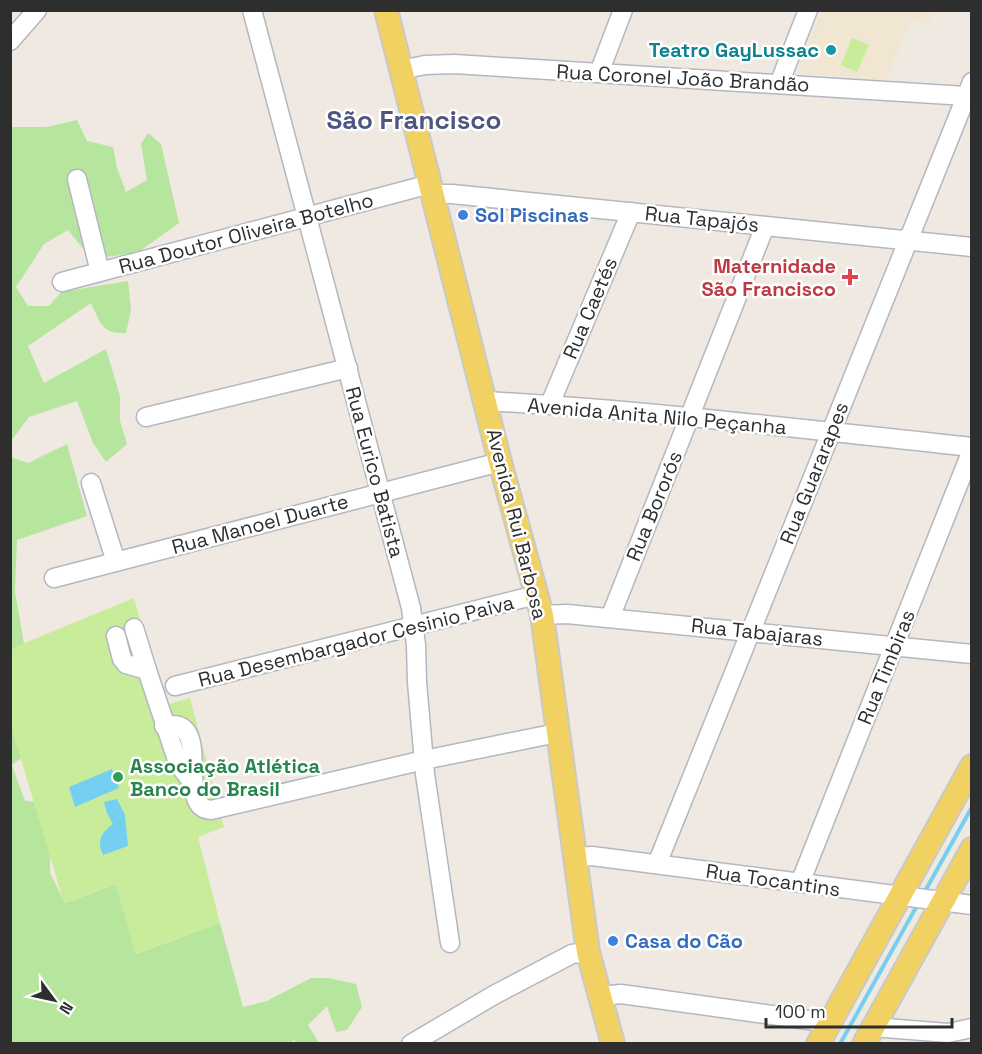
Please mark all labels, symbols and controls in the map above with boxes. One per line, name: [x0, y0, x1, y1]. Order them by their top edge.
place label: Teatro GayLussac: [649, 37, 819, 63]
marker: Teatro GayLussac: [824, 43, 838, 57]
street label: Rua Coronel João Brandão: [556, 58, 810, 98]
district label: São Francisco: [327, 103, 501, 137]
street label: Rua Doutor Oliveira Botelho: [116, 186, 376, 280]
street label: Rua Tapajós: [644, 200, 760, 238]
place label: Sol Piscinas: [475, 202, 589, 228]
marker: Sol Piscinas: [456, 208, 470, 222]
street label: Rua Caetés: [557, 253, 623, 363]
place label: Maternidade São Francisco: [701, 253, 836, 302]
marker: Maternidade São Francisco: [841, 268, 859, 286]
street label: Rua Eurico Batista: [340, 384, 410, 560]
street label: Avenida Anita Nilo Peçanha: [526, 392, 788, 440]
street label: Rua Guararapes: [774, 398, 854, 548]
street label: Avenida Rui Barbosa: [481, 426, 553, 622]
street label: Rua Bororós: [620, 447, 688, 565]
street label: Rua Manoel Duarte: [169, 488, 351, 560]
street label: Rua Desembargador Cesinio Paiva: [195, 589, 517, 693]
street label: Rua Timbiras: [851, 606, 921, 728]
street label: Rua Tabajaras: [690, 612, 824, 652]
place label: Associação Atlética Banco do Brasil: [130, 753, 320, 802]
marker: Associação Atlética Banco do Brasil: [111, 770, 125, 784]
street label: Rua Tocantins: [704, 858, 842, 902]
place label: Casa do Cão: [625, 928, 743, 954]
marker: Casa do Cão: [606, 934, 620, 948]
north arrow: [24, 970, 84, 1030]
scale bar: [766, 991, 952, 1029]
text: N: [54, 998, 78, 1018]
text: 100 m: [775, 1000, 826, 1023]

